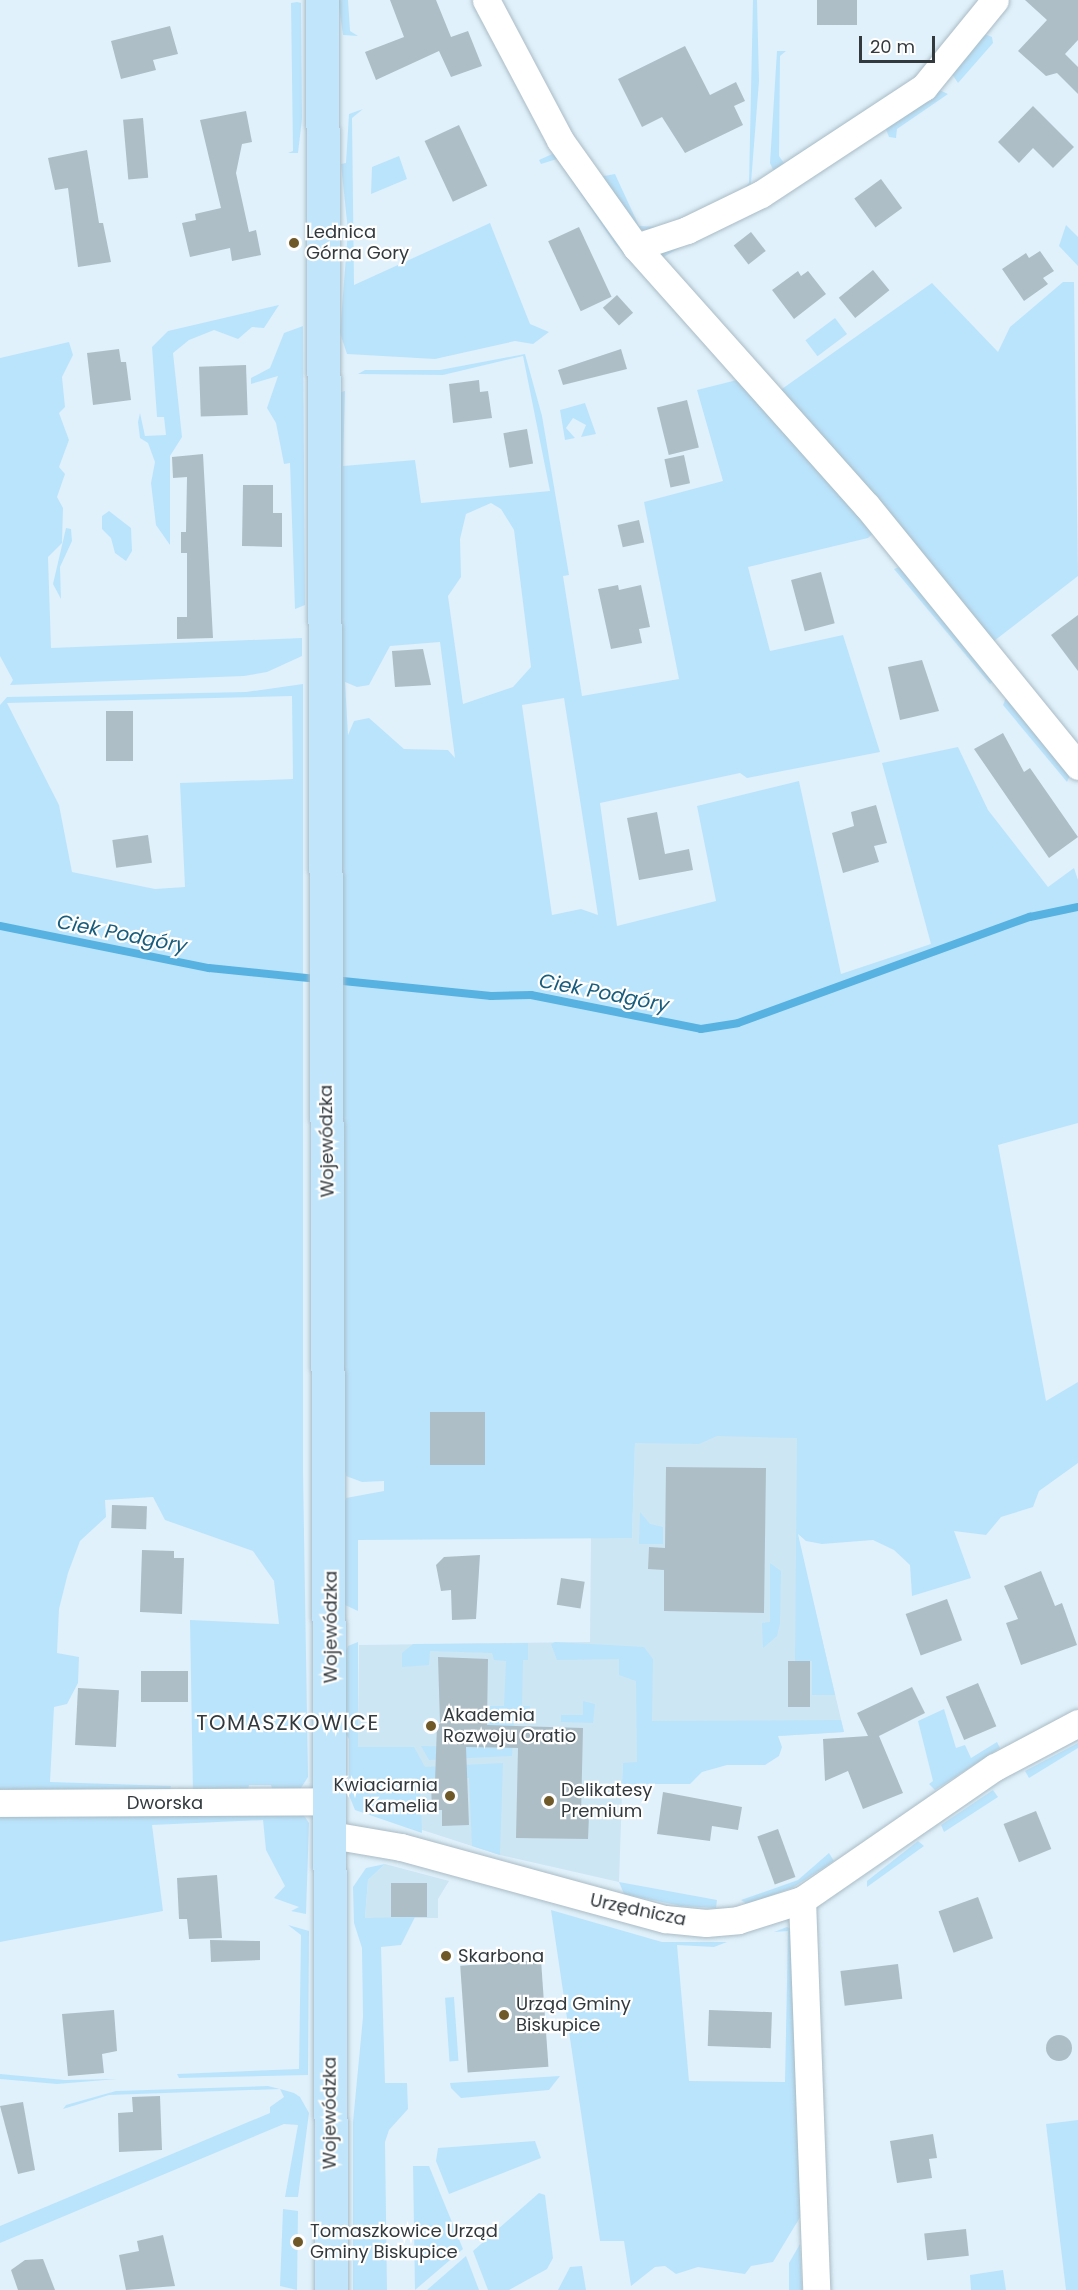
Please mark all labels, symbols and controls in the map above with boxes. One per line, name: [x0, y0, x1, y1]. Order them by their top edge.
scale bar: [862, 24, 938, 62]
text: 20 m: [870, 34, 915, 59]
place label: Lednica Górna Gory: [306, 222, 409, 264]
marker: Lednica Górna Gory: [287, 236, 301, 250]
water label: Ciek Podgóry: [55, 910, 189, 958]
water label: Ciek Podgóry: [537, 969, 671, 1017]
street label: Wojewódzka: [315, 1084, 339, 1198]
street label: Wojewódzka: [320, 1571, 342, 1683]
place label: Akademia Rozwoju Oratio: [443, 1705, 576, 1748]
district label: TOMASZKOWICE: [196, 1710, 380, 1736]
marker: Akademia Rozwoju Oratio: [424, 1719, 438, 1733]
place label: Kwiaciarnia Kamelia: [334, 1775, 438, 1818]
place label: Delikatesy Premium: [561, 1780, 652, 1822]
marker: Kwiaciarnia Kamelia: [443, 1789, 457, 1803]
street label: Dworska: [127, 1792, 203, 1814]
marker: Delikatesy Premium: [542, 1794, 556, 1808]
street label: Urzędnicza: [588, 1889, 688, 1931]
place label: Skarbona: [458, 1945, 544, 1967]
marker: Skarbona: [439, 1949, 453, 1963]
place label: Urząd Gminy Biskupice: [516, 1994, 631, 2036]
marker: Urząd Gminy Biskupice: [497, 2008, 511, 2022]
street label: Wojewódzka: [319, 2057, 341, 2169]
place label: Tomaszkowice Urząd Gminy Biskupice: [310, 2221, 498, 2264]
marker: Tomaszkowice Urząd Gminy Biskupice: [291, 2235, 305, 2249]

